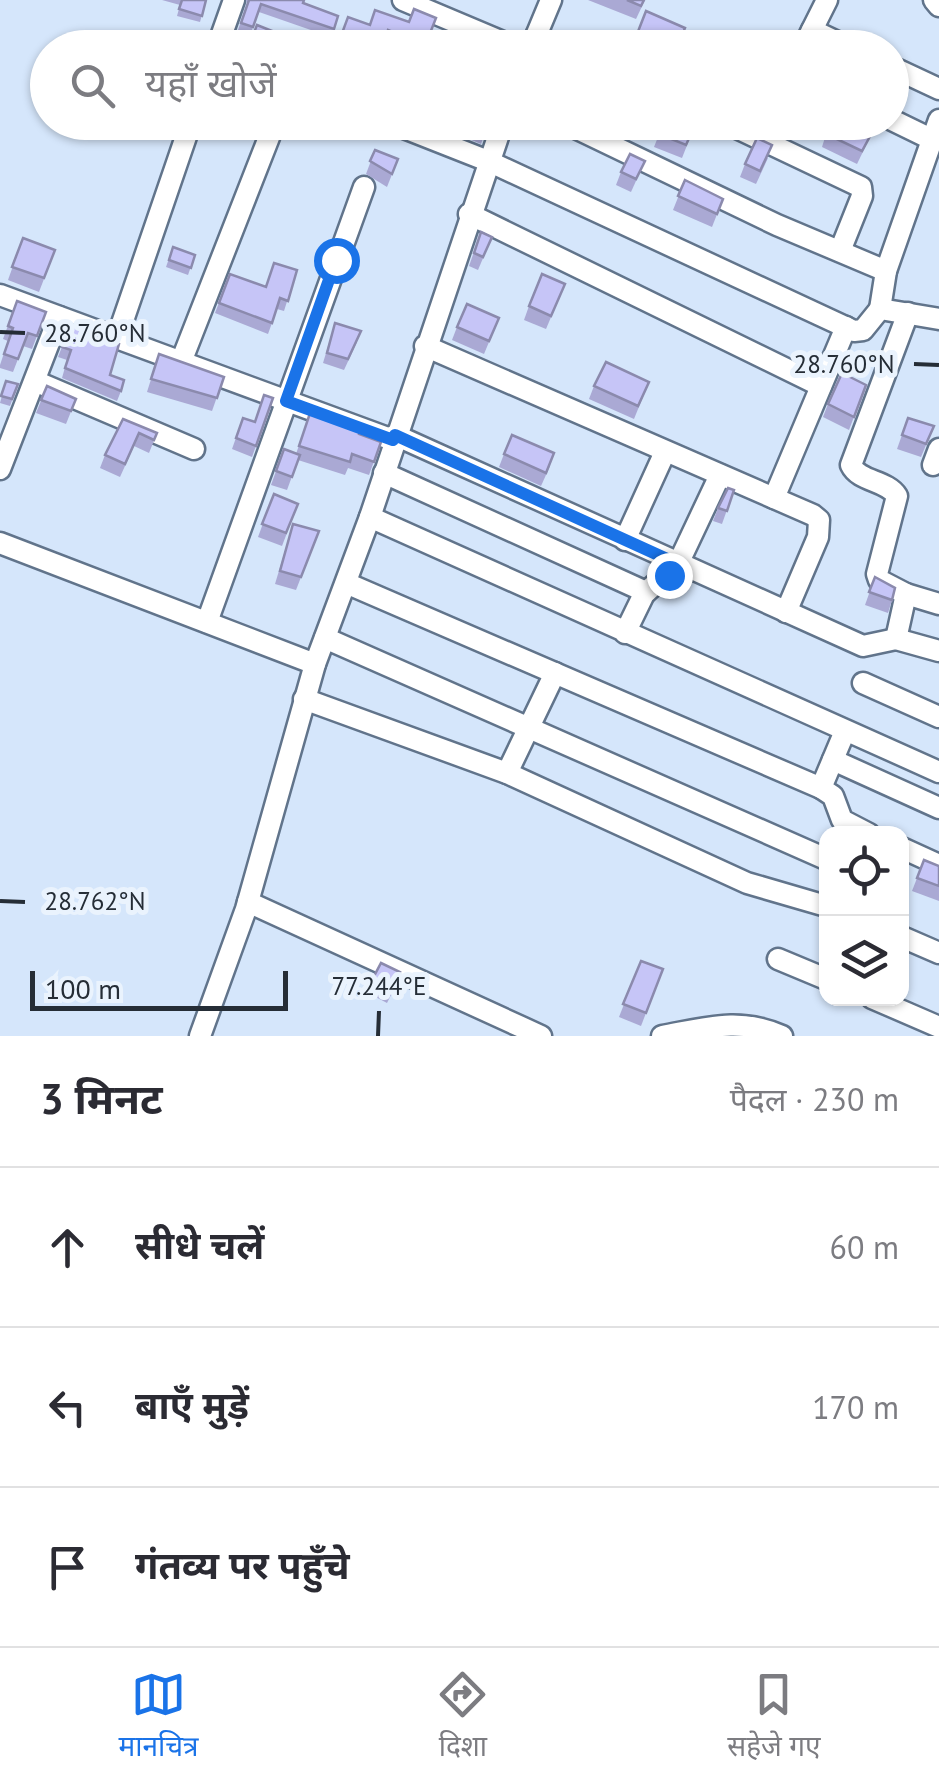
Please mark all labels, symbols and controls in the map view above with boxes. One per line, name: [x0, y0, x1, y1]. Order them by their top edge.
search box: [30, 30, 909, 140]
icon: search: [65, 58, 120, 113]
text: यहाँ खोजें: [145, 58, 276, 107]
route start: [314, 238, 360, 284]
text: 28.760°N: [45, 317, 145, 349]
text: 28.760°N: [794, 348, 894, 380]
route end: [647, 553, 693, 599]
map controls: [819, 826, 909, 1006]
button: locate: [819, 826, 909, 916]
text: 28.762°N: [45, 885, 145, 917]
button: layers: [819, 916, 909, 1006]
scale bar: [30, 966, 288, 1010]
text: 100 m: [45, 970, 121, 1007]
text: 77.244°E: [332, 970, 426, 1002]
text: 3 मिनट: [40, 1071, 163, 1126]
text: पैदल · 230 m: [730, 1078, 899, 1120]
icon: ahead: [40, 1220, 95, 1275]
text: सीधे चलें: [135, 1220, 264, 1269]
text: 60 m: [830, 1226, 899, 1268]
icon: left: [40, 1380, 95, 1435]
text: बाएँ मुड़ें: [135, 1380, 249, 1429]
text: 170 m: [812, 1386, 899, 1428]
icon: arrive: [40, 1540, 95, 1595]
text: गंतव्य पर पहुँचे: [135, 1540, 350, 1589]
tab: मानचित्र: [118, 1667, 198, 1767]
tab: दिशा: [435, 1667, 490, 1767]
tab: सहेजे गए: [727, 1667, 821, 1767]

